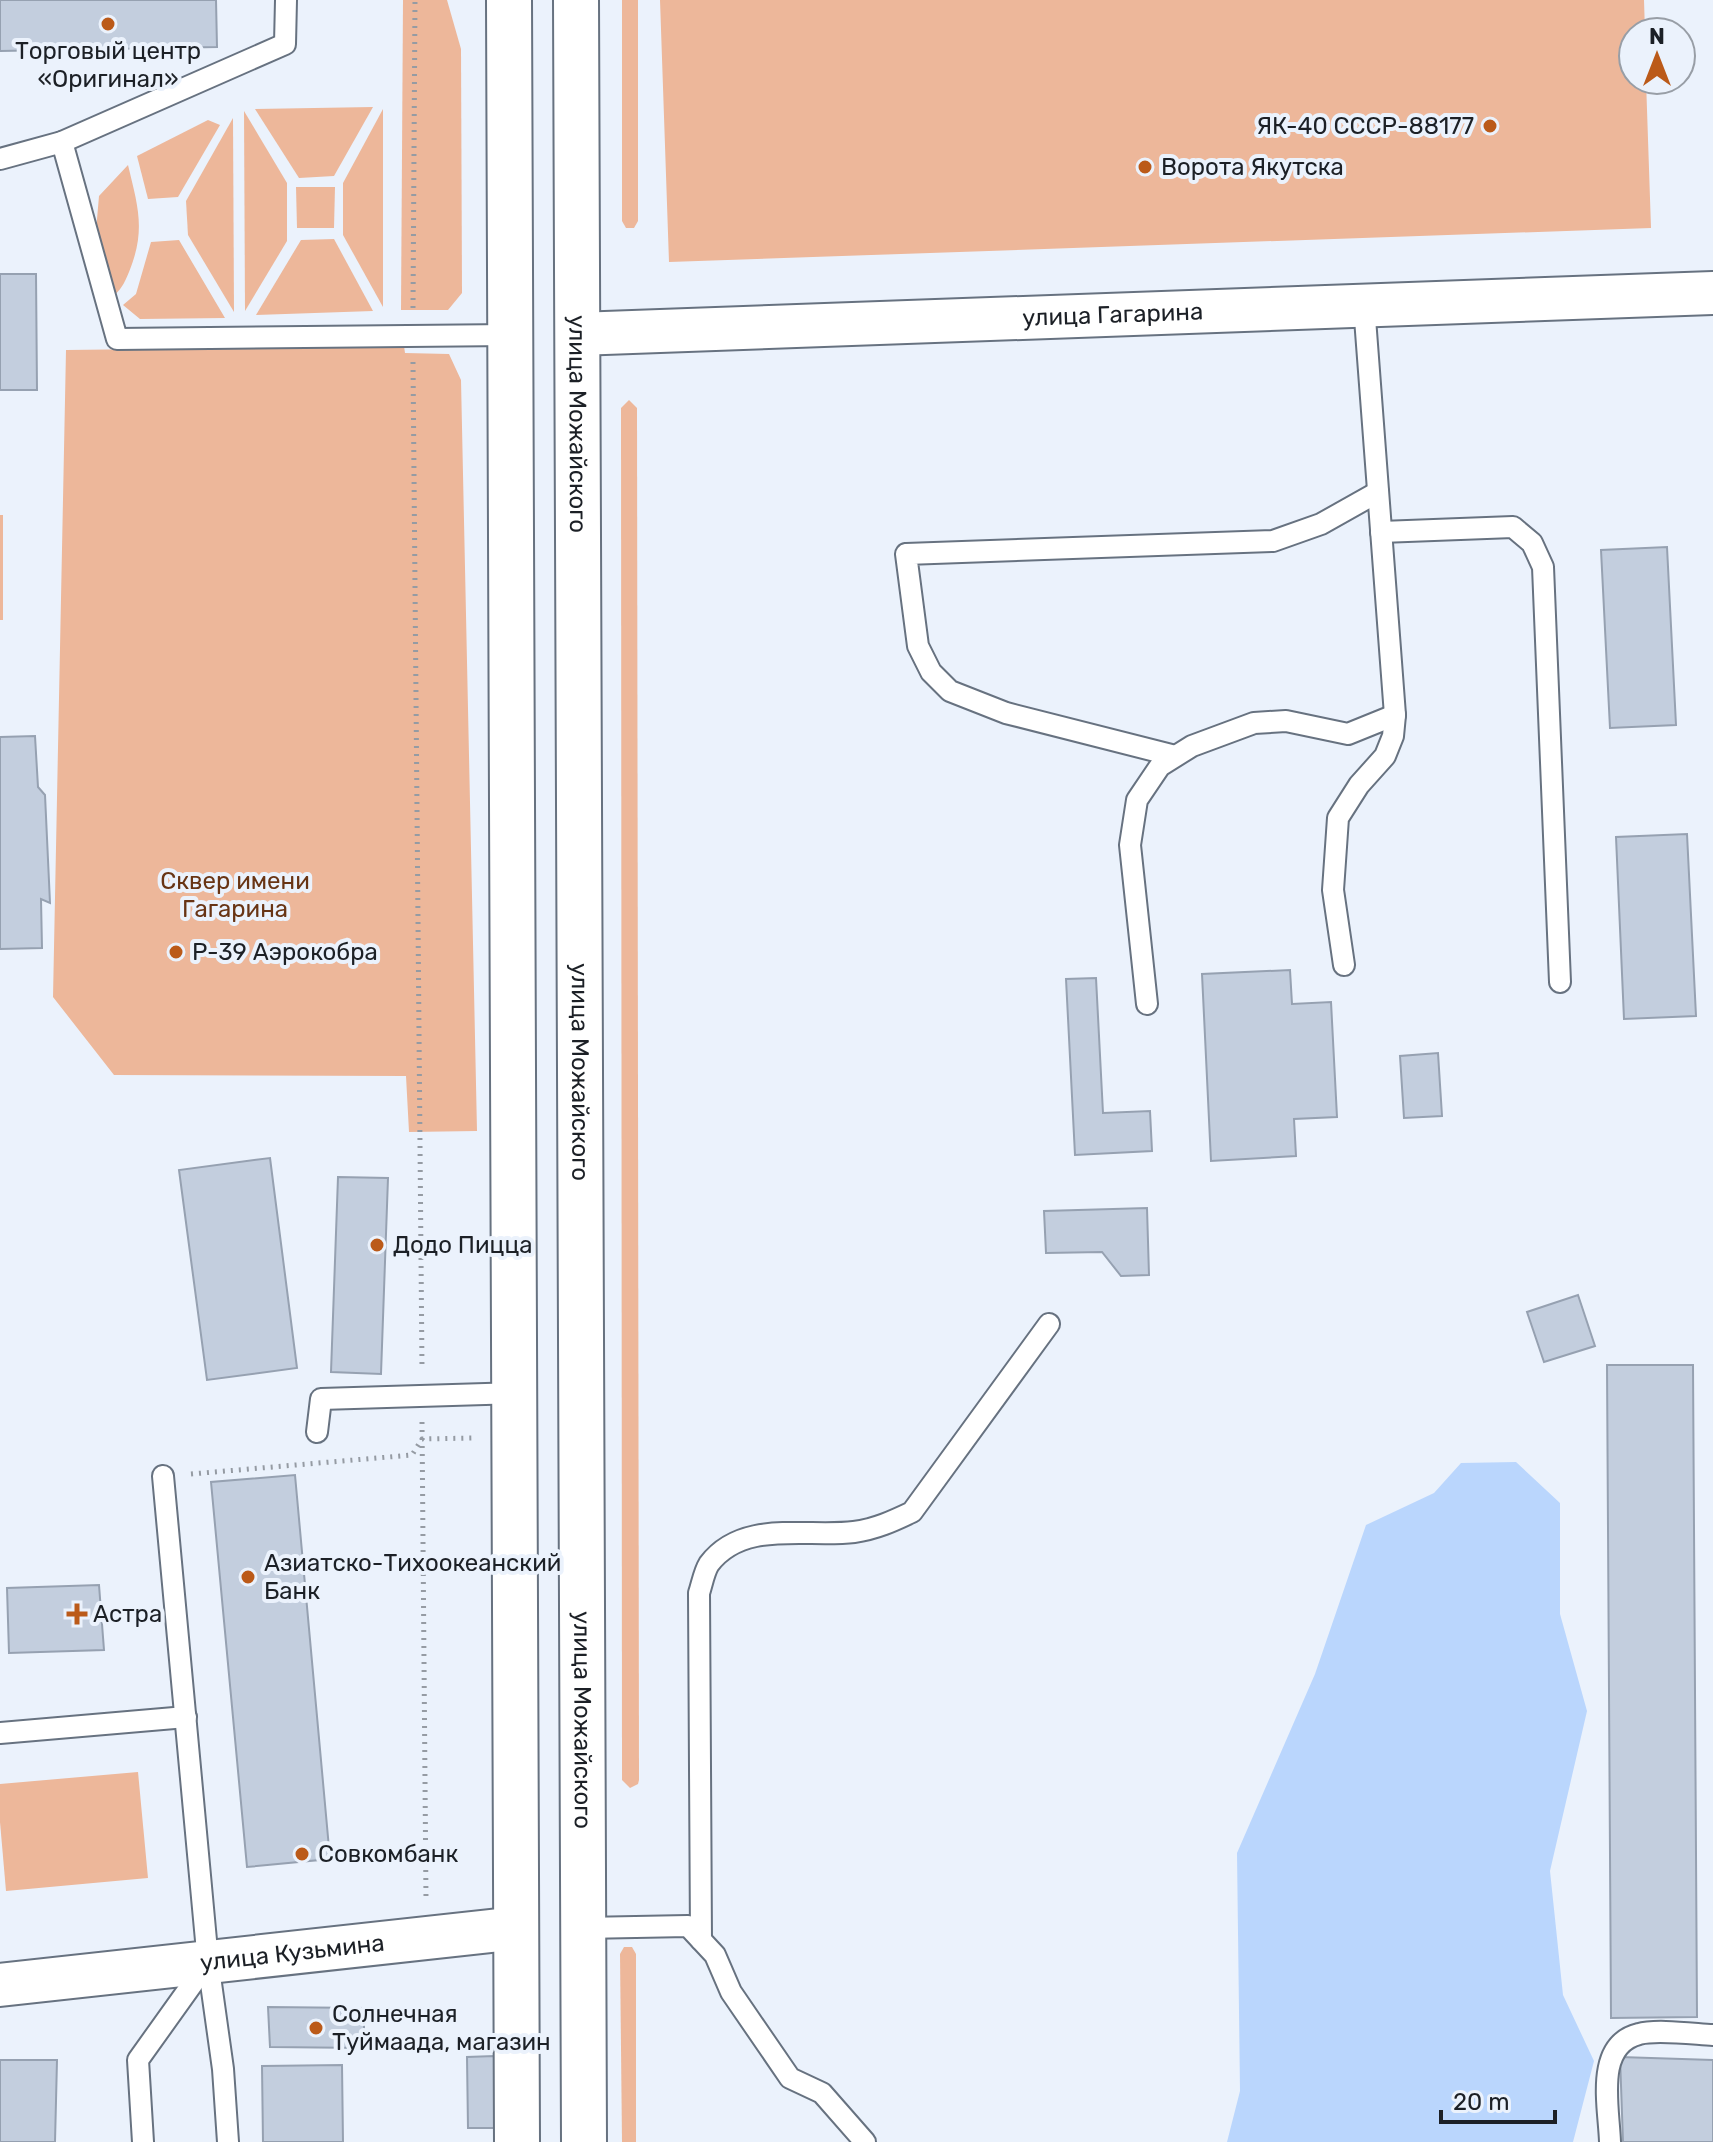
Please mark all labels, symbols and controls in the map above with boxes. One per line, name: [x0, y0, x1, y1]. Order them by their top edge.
marker: Торговый центр «Оригинал»: [99, 15, 117, 33]
north arrow: [1617, 16, 1697, 96]
text: N: [1649, 23, 1665, 50]
place label: Торговый центр «Оригинал»: [15, 37, 201, 93]
place label: ЯК-40 СССР-88177: [1256, 112, 1474, 140]
marker: ЯК-40 СССР-88177: [1481, 117, 1499, 135]
place label: Ворота Якутска: [1161, 153, 1344, 181]
marker: Ворота Якутска: [1136, 158, 1154, 176]
street label: улица Гагарина: [1022, 297, 1204, 332]
street label: улица Можайского: [563, 315, 592, 533]
park label: Сквер имени Гагарина: [160, 867, 310, 923]
place label: P-39 Аэрокобра: [192, 938, 378, 966]
marker: P-39 Аэрокобра: [167, 943, 185, 961]
street label: улица Можайского: [566, 963, 594, 1181]
place label: Додо Пицца: [393, 1231, 533, 1259]
marker: Додо Пицца: [368, 1236, 386, 1254]
place label: Азиатско-Тихоокеанский Банк: [264, 1549, 561, 1605]
marker: Азиатско-Тихоокеанский Банк: [239, 1568, 257, 1586]
place label: Астра: [93, 1600, 162, 1628]
marker: Астра: [68, 1605, 86, 1623]
street label: улица Можайского: [568, 1611, 597, 1829]
place label: Совкомбанк: [318, 1840, 458, 1868]
marker: Совкомбанк: [293, 1845, 311, 1863]
street label: улица Кузьмина: [199, 1929, 386, 1977]
place label: Солнечная Туймаада, магазин: [332, 2000, 551, 2056]
marker: Солнечная Туймаада, магазин: [307, 2019, 325, 2037]
scale bar: [1441, 2074, 1555, 2124]
text: 20 m: [1453, 2088, 1510, 2116]

